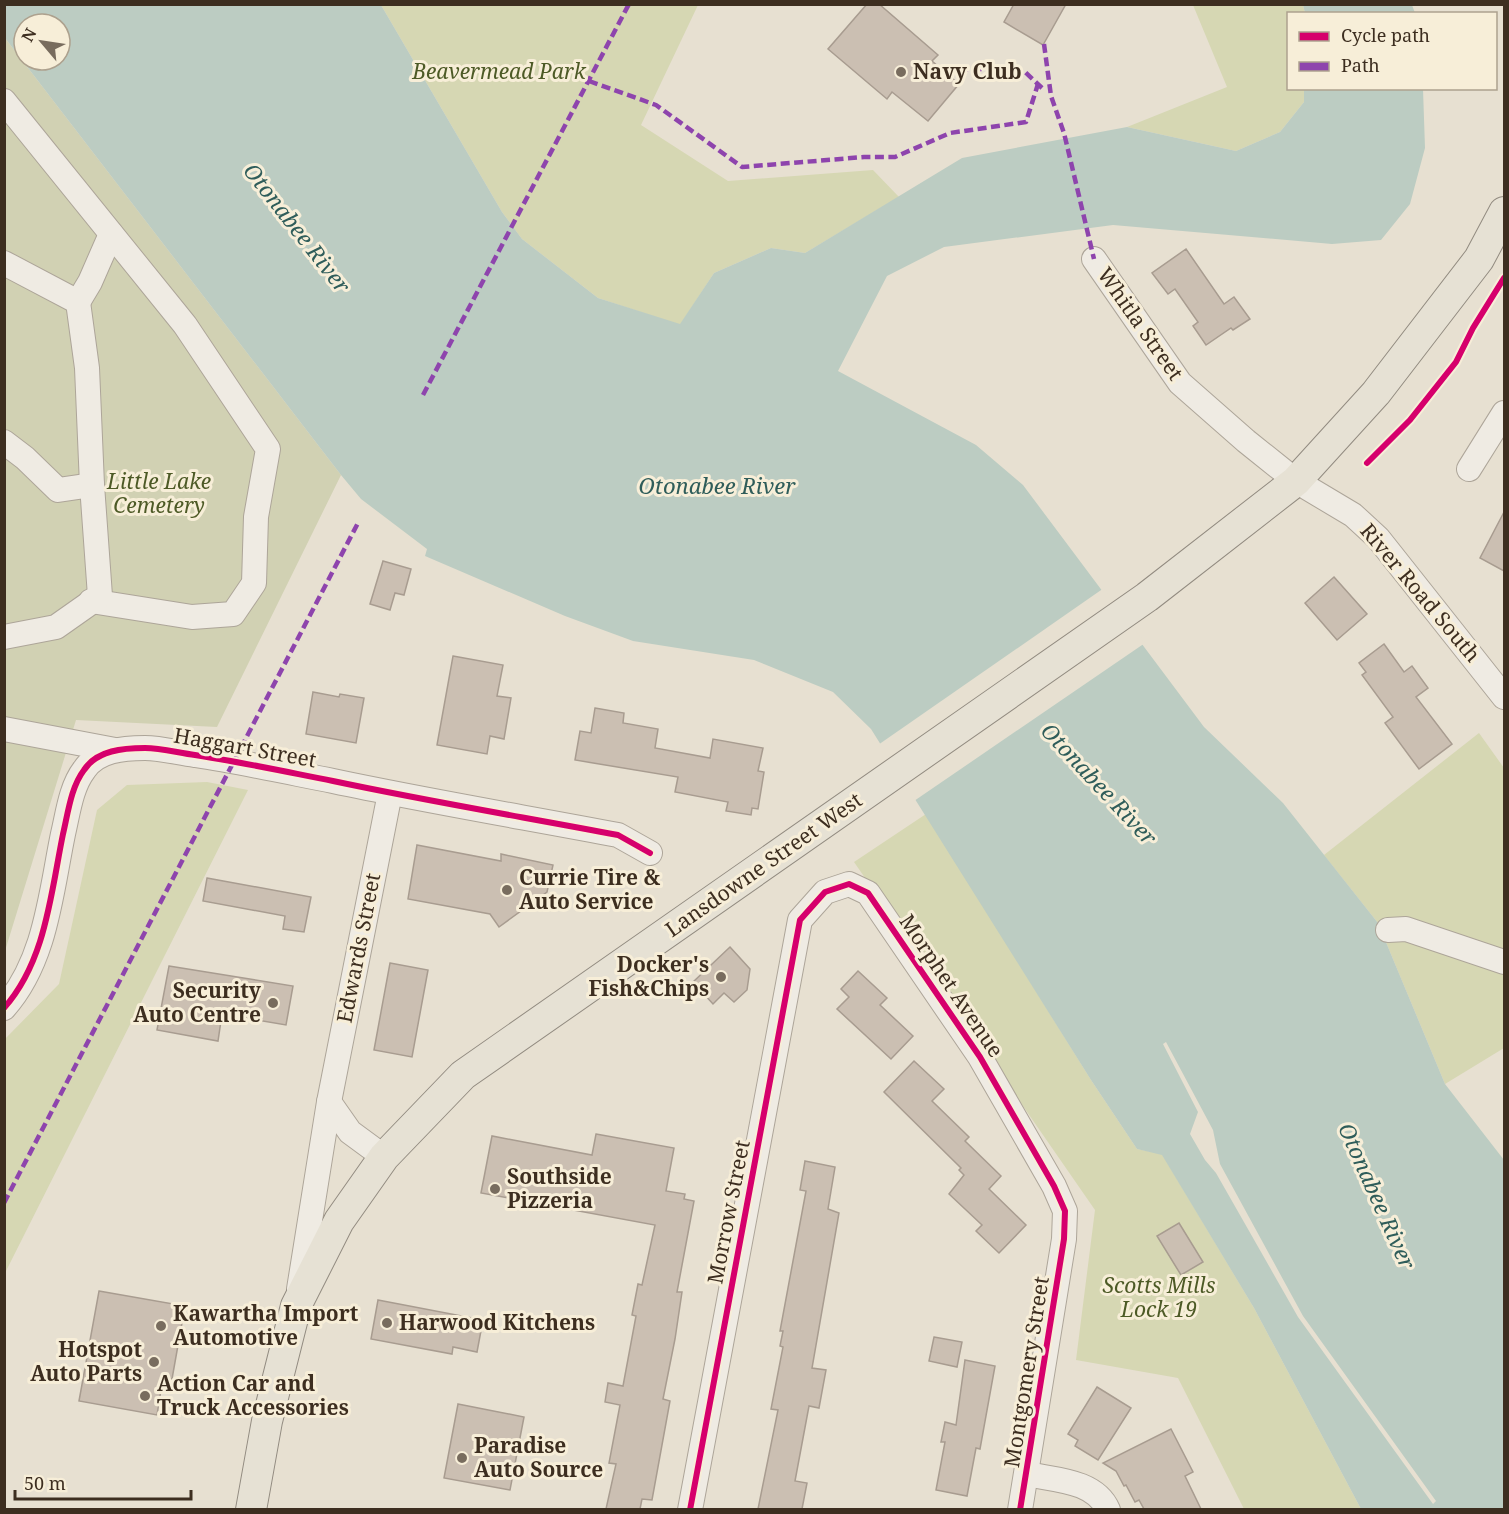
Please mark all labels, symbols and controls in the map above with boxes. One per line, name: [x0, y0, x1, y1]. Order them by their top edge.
north arrow: [12, 12, 72, 72]
legend: [1287, 12, 1497, 90]
text: Cycle path: [1341, 23, 1430, 47]
text: N: [16, 24, 42, 46]
text: Path: [1341, 53, 1380, 77]
park label: Beavermead Park: [411, 57, 587, 85]
place label: Navy Club: [913, 57, 1022, 85]
marker: Navy Club: [894, 65, 908, 79]
water label: Otonabee River: [238, 156, 358, 299]
street label: Whitla Street: [1092, 261, 1190, 385]
park label: Little Lake Cemetery: [106, 467, 211, 519]
water label: Otonabee River: [638, 470, 796, 500]
street label: River Road South: [1354, 517, 1487, 668]
water label: Otonabee River: [1035, 716, 1165, 851]
street label: Haggart Street: [172, 721, 319, 773]
street label: Lansdowne Street West: [659, 786, 867, 943]
place label: Currie Tire & Auto Service: [519, 863, 660, 915]
street label: Edwards Street: [330, 870, 386, 1025]
marker: Currie Tire & Auto Service: [500, 883, 514, 897]
street label: Morphet Avenue: [894, 908, 1010, 1063]
place label: Docker's Fish&Chips: [589, 950, 709, 1002]
marker: Docker's Fish&Chips: [714, 970, 728, 984]
place label: Security Auto Centre: [133, 976, 262, 1028]
marker: Security Auto Centre: [266, 996, 280, 1010]
water label: Otonabee River: [1332, 1118, 1424, 1274]
street label: Morrow Street: [700, 1138, 756, 1286]
place label: Southside Pizzeria: [507, 1162, 612, 1214]
marker: Southside Pizzeria: [488, 1182, 502, 1196]
park label: Scotts Mills Lock 19: [1103, 1271, 1216, 1323]
street label: Montgomery Street: [997, 1274, 1055, 1469]
place label: Kawartha Import Automotive: [173, 1299, 359, 1351]
place label: Harwood Kitchens: [399, 1308, 595, 1336]
marker: Harwood Kitchens: [380, 1316, 394, 1330]
marker: Kawartha Import Automotive: [154, 1319, 168, 1333]
place label: Hotspot Auto Parts: [30, 1335, 142, 1387]
marker: Hotspot Auto Parts: [147, 1355, 161, 1369]
place label: Action Car and Truck Accessories: [157, 1369, 349, 1421]
marker: Action Car and Truck Accessories: [138, 1389, 152, 1403]
place label: Paradise Auto Source: [474, 1431, 603, 1483]
marker: Paradise Auto Source: [455, 1451, 469, 1465]
scale bar: [15, 1463, 190, 1501]
text: 50 m: [24, 1471, 66, 1495]

